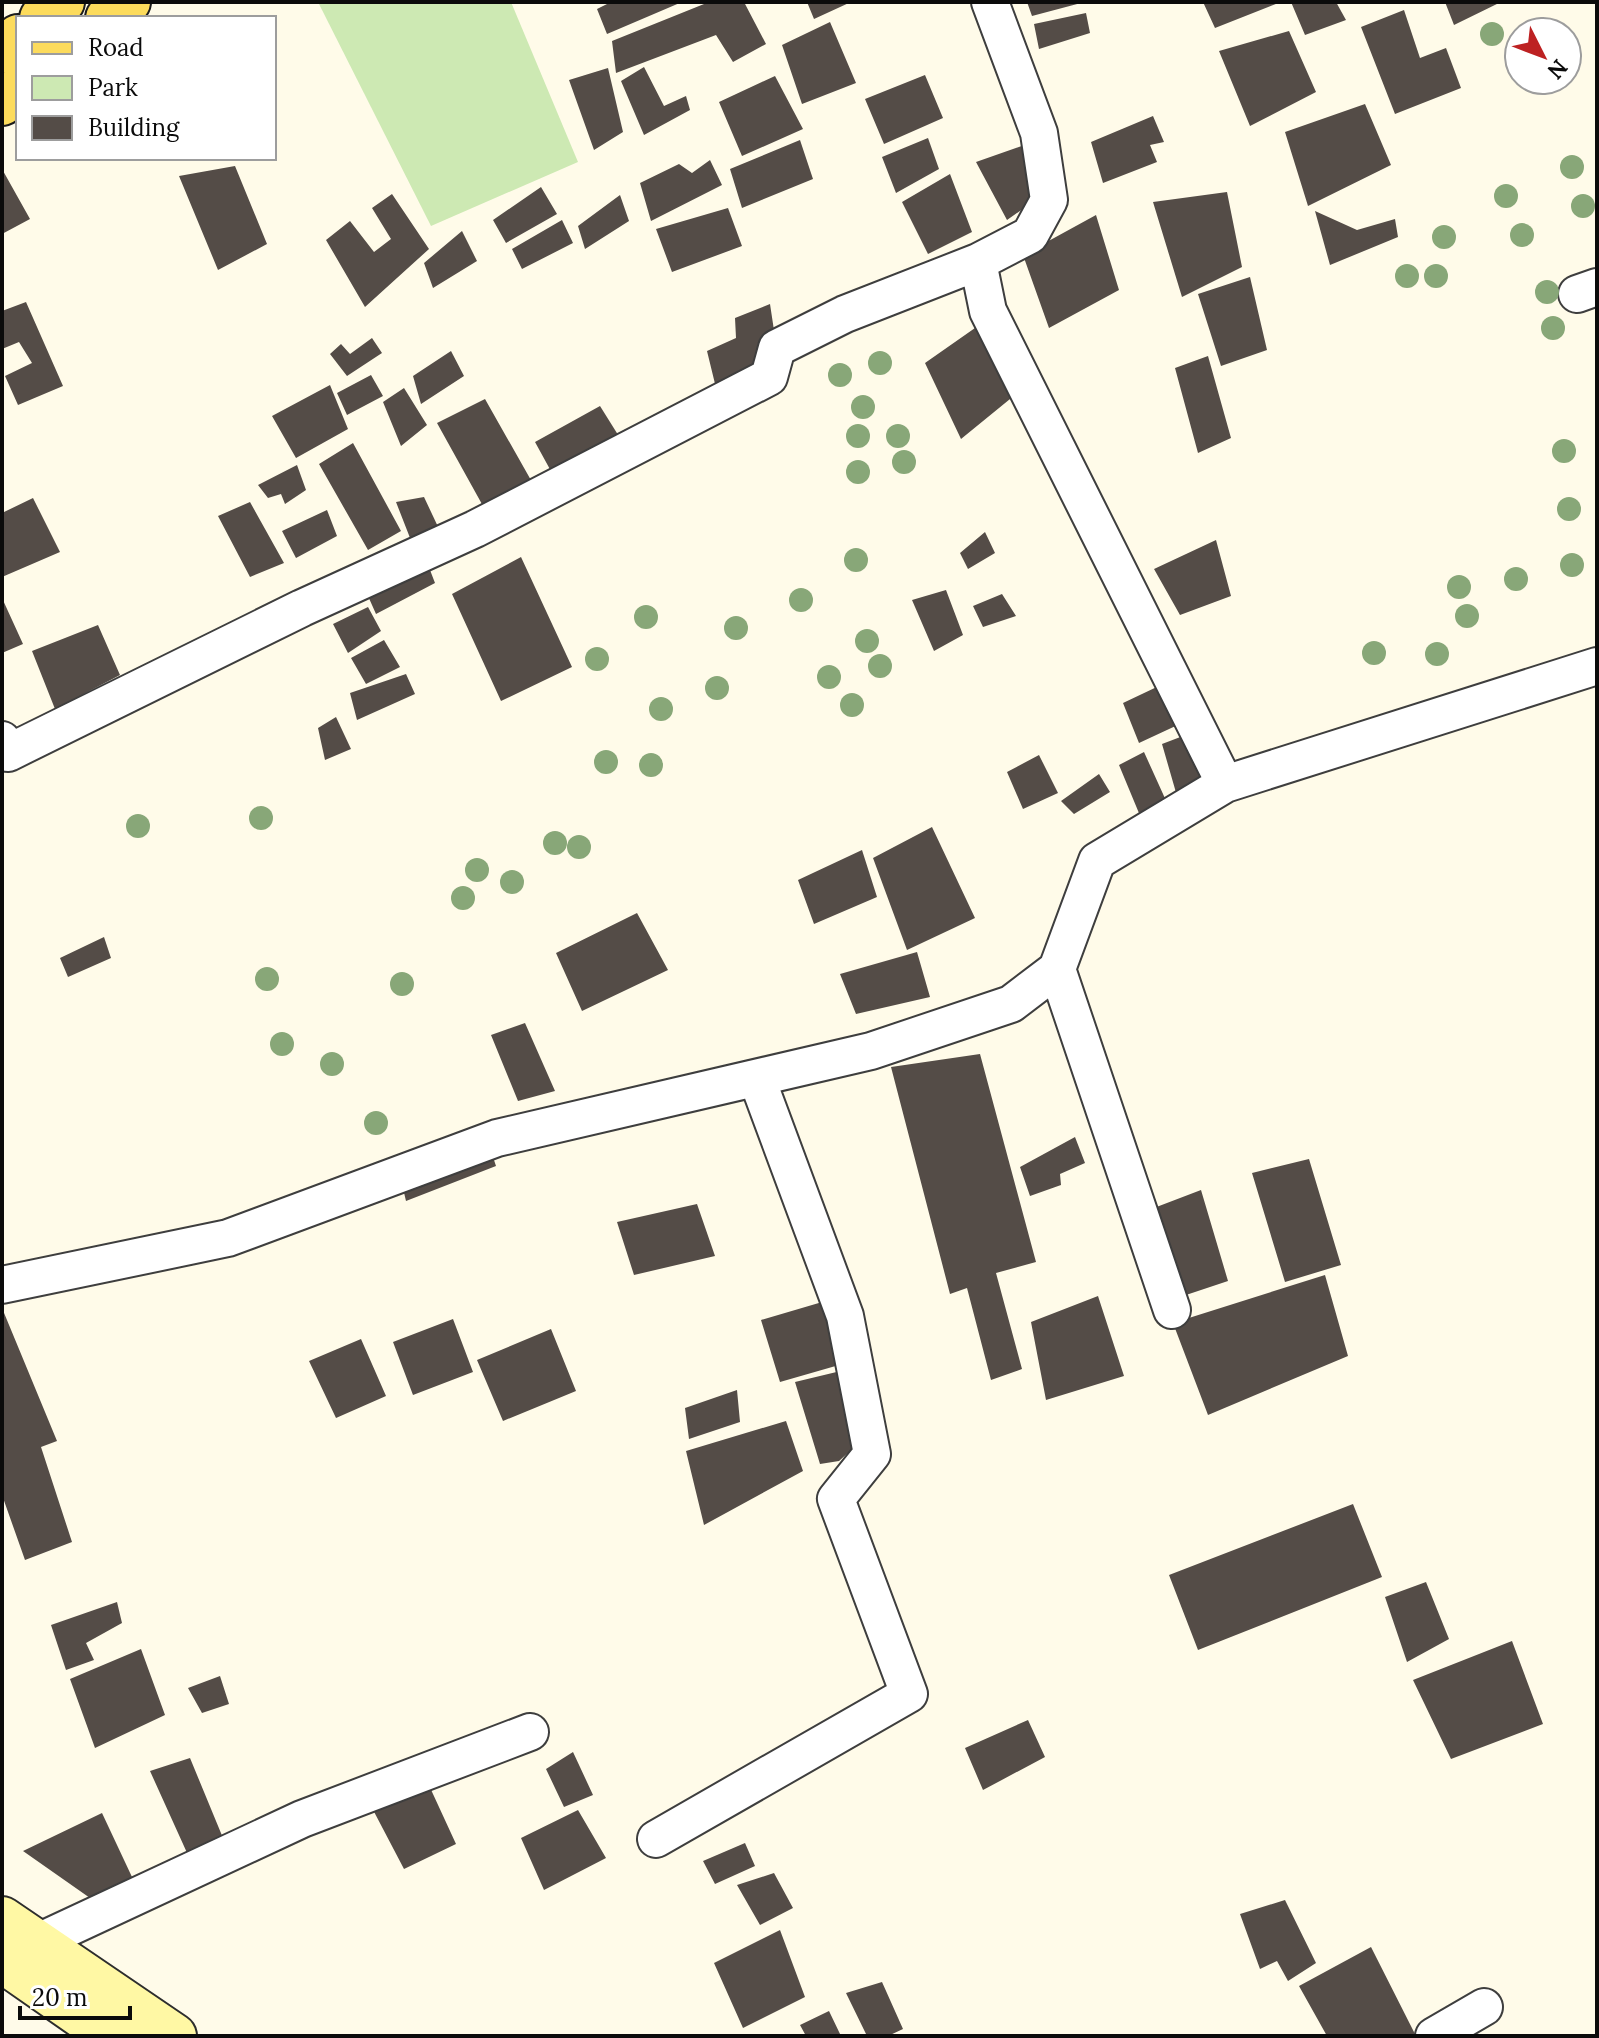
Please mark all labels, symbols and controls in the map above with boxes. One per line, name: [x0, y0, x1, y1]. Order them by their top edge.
legend: [16, 16, 276, 160]
north arrow: [1503, 16, 1583, 96]
text: Road: [88, 32, 144, 63]
text: N: [1542, 54, 1574, 85]
text: Park: [88, 72, 138, 103]
text: Building: [88, 112, 180, 143]
scale bar: [20, 1970, 130, 2020]
text: 20 m: [32, 1982, 88, 2013]

